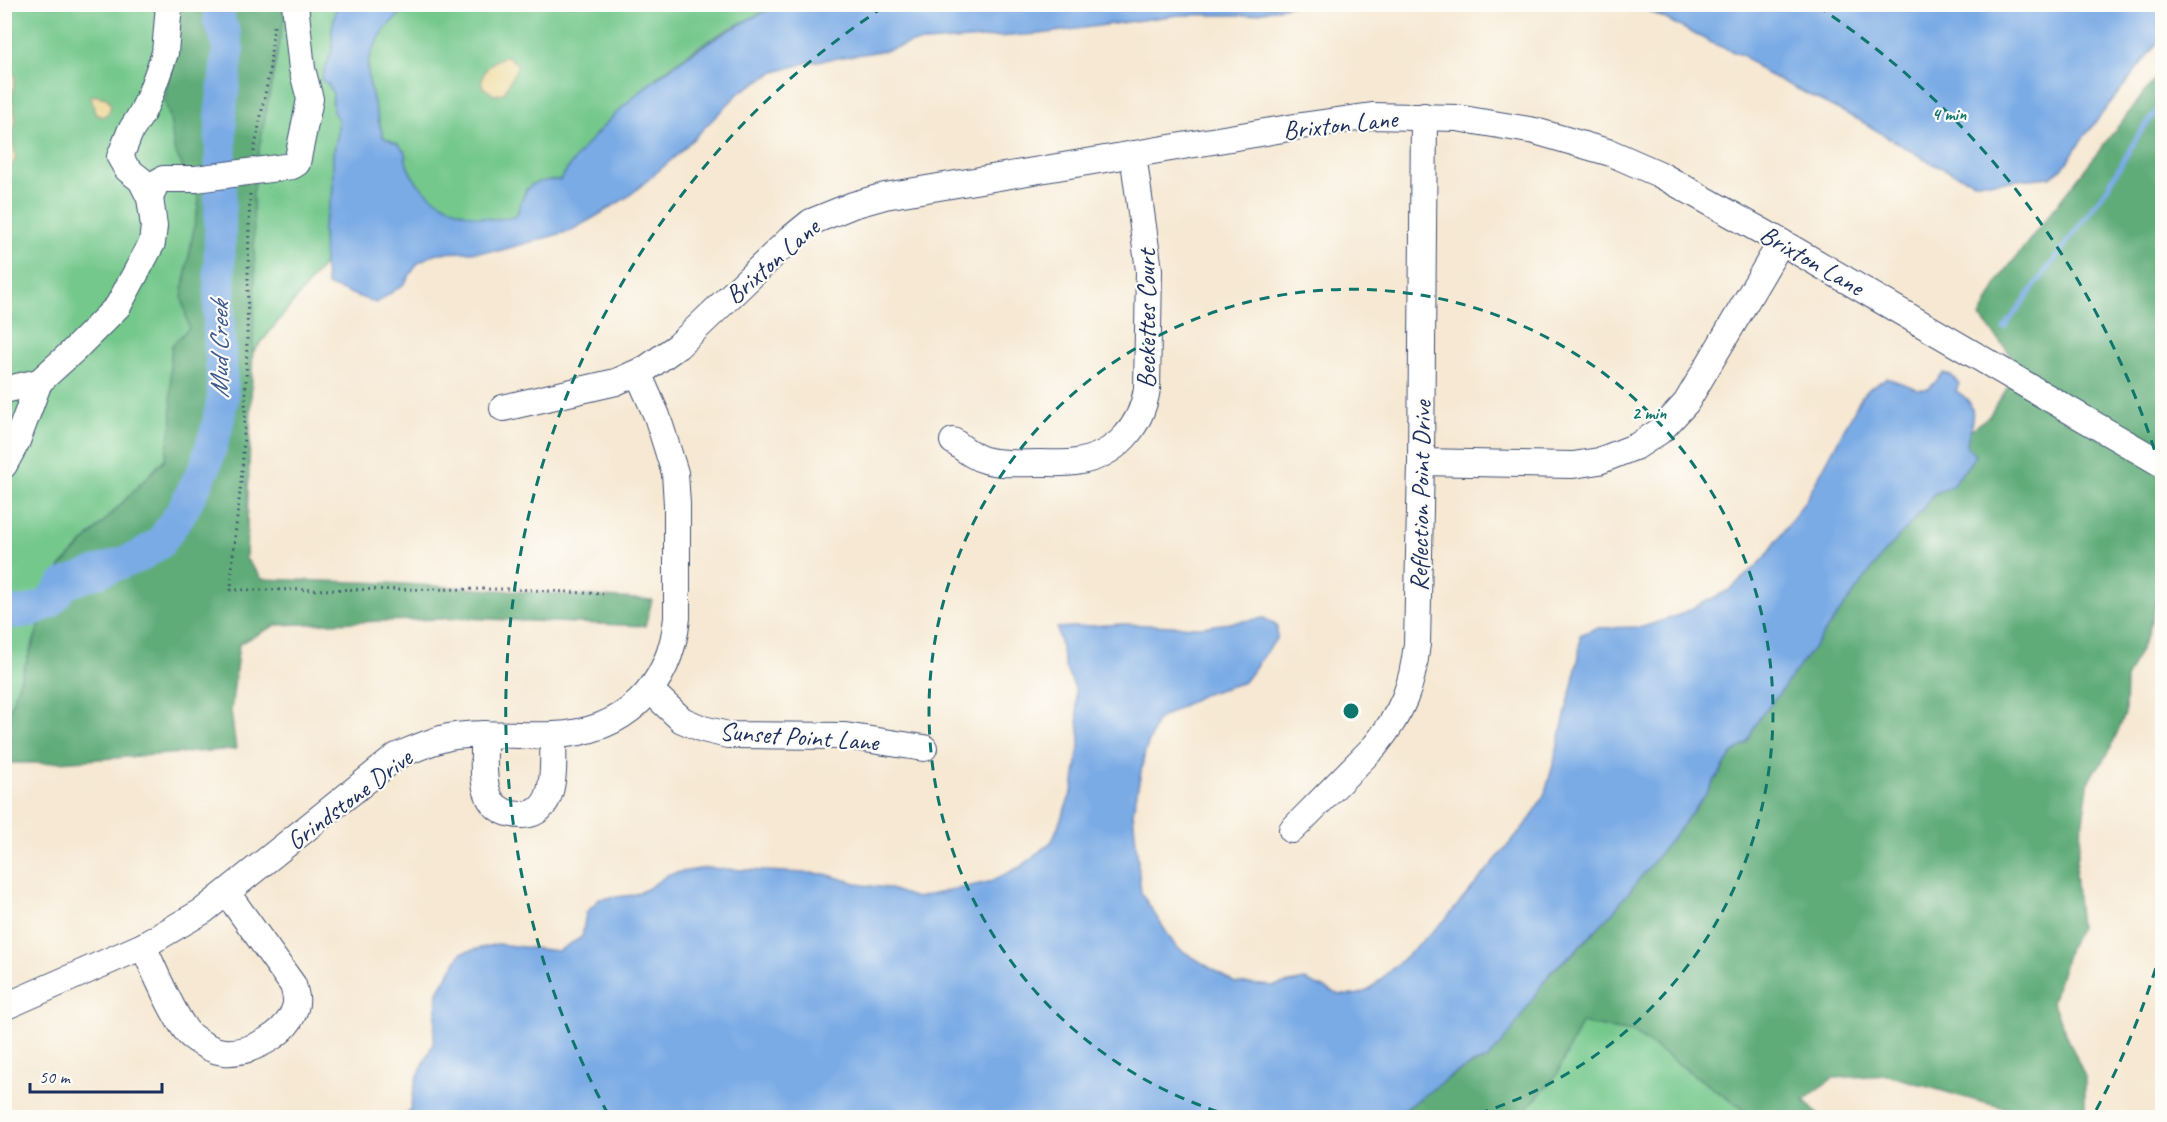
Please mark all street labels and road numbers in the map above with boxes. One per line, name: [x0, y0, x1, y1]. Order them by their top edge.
street label: Brixton Lane: [1281, 102, 1401, 147]
street label: Brixton Lane: [718, 210, 828, 311]
street label: Brixton Lane: [1754, 218, 1872, 305]
street label: Beckettes Court: [1130, 247, 1163, 389]
street label: Reflection Point Drive: [1402, 399, 1439, 592]
street label: Sunset Point Lane: [718, 714, 881, 759]
street label: Grindstone Drive: [280, 741, 420, 857]

